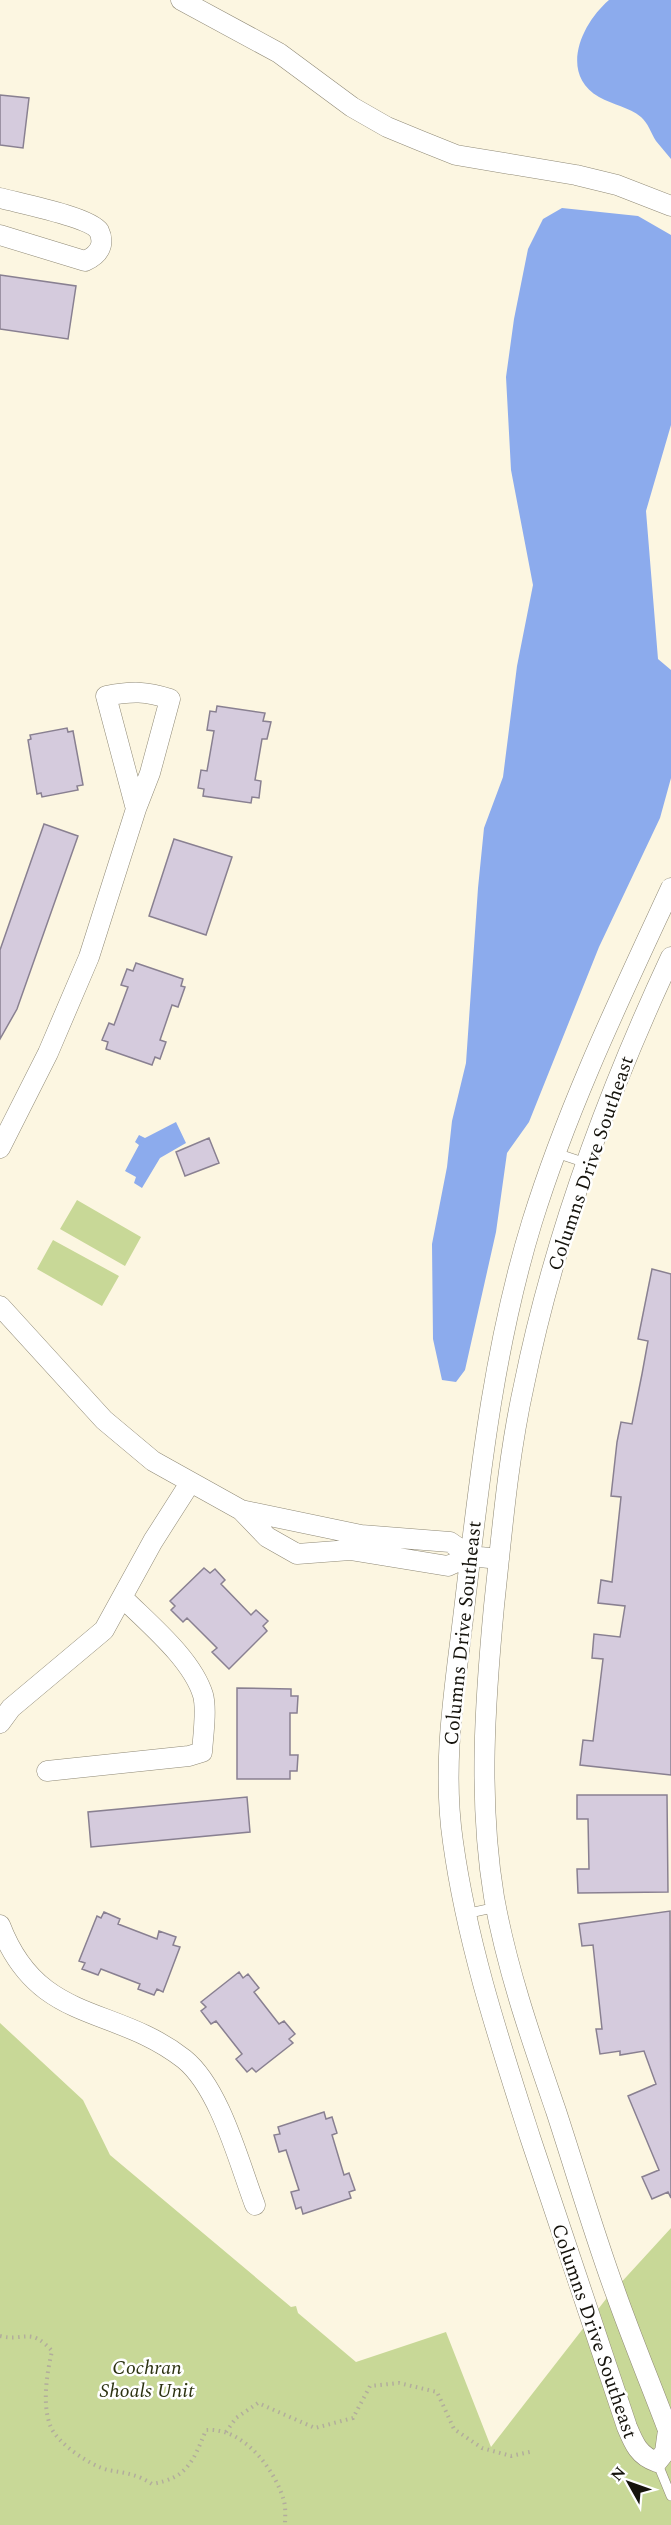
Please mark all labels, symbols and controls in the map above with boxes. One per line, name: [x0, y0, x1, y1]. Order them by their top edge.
street label: Columns Drive Southeast: [540, 1052, 642, 1275]
street label: Columns Drive Southeast: [436, 1519, 490, 1747]
street label: Columns Drive Southeast: [543, 2220, 645, 2443]
park label: Cochran Shoals Unit: [100, 2353, 195, 2406]
north arrow: [599, 2453, 659, 2513]
text: N: [605, 2461, 632, 2487]

